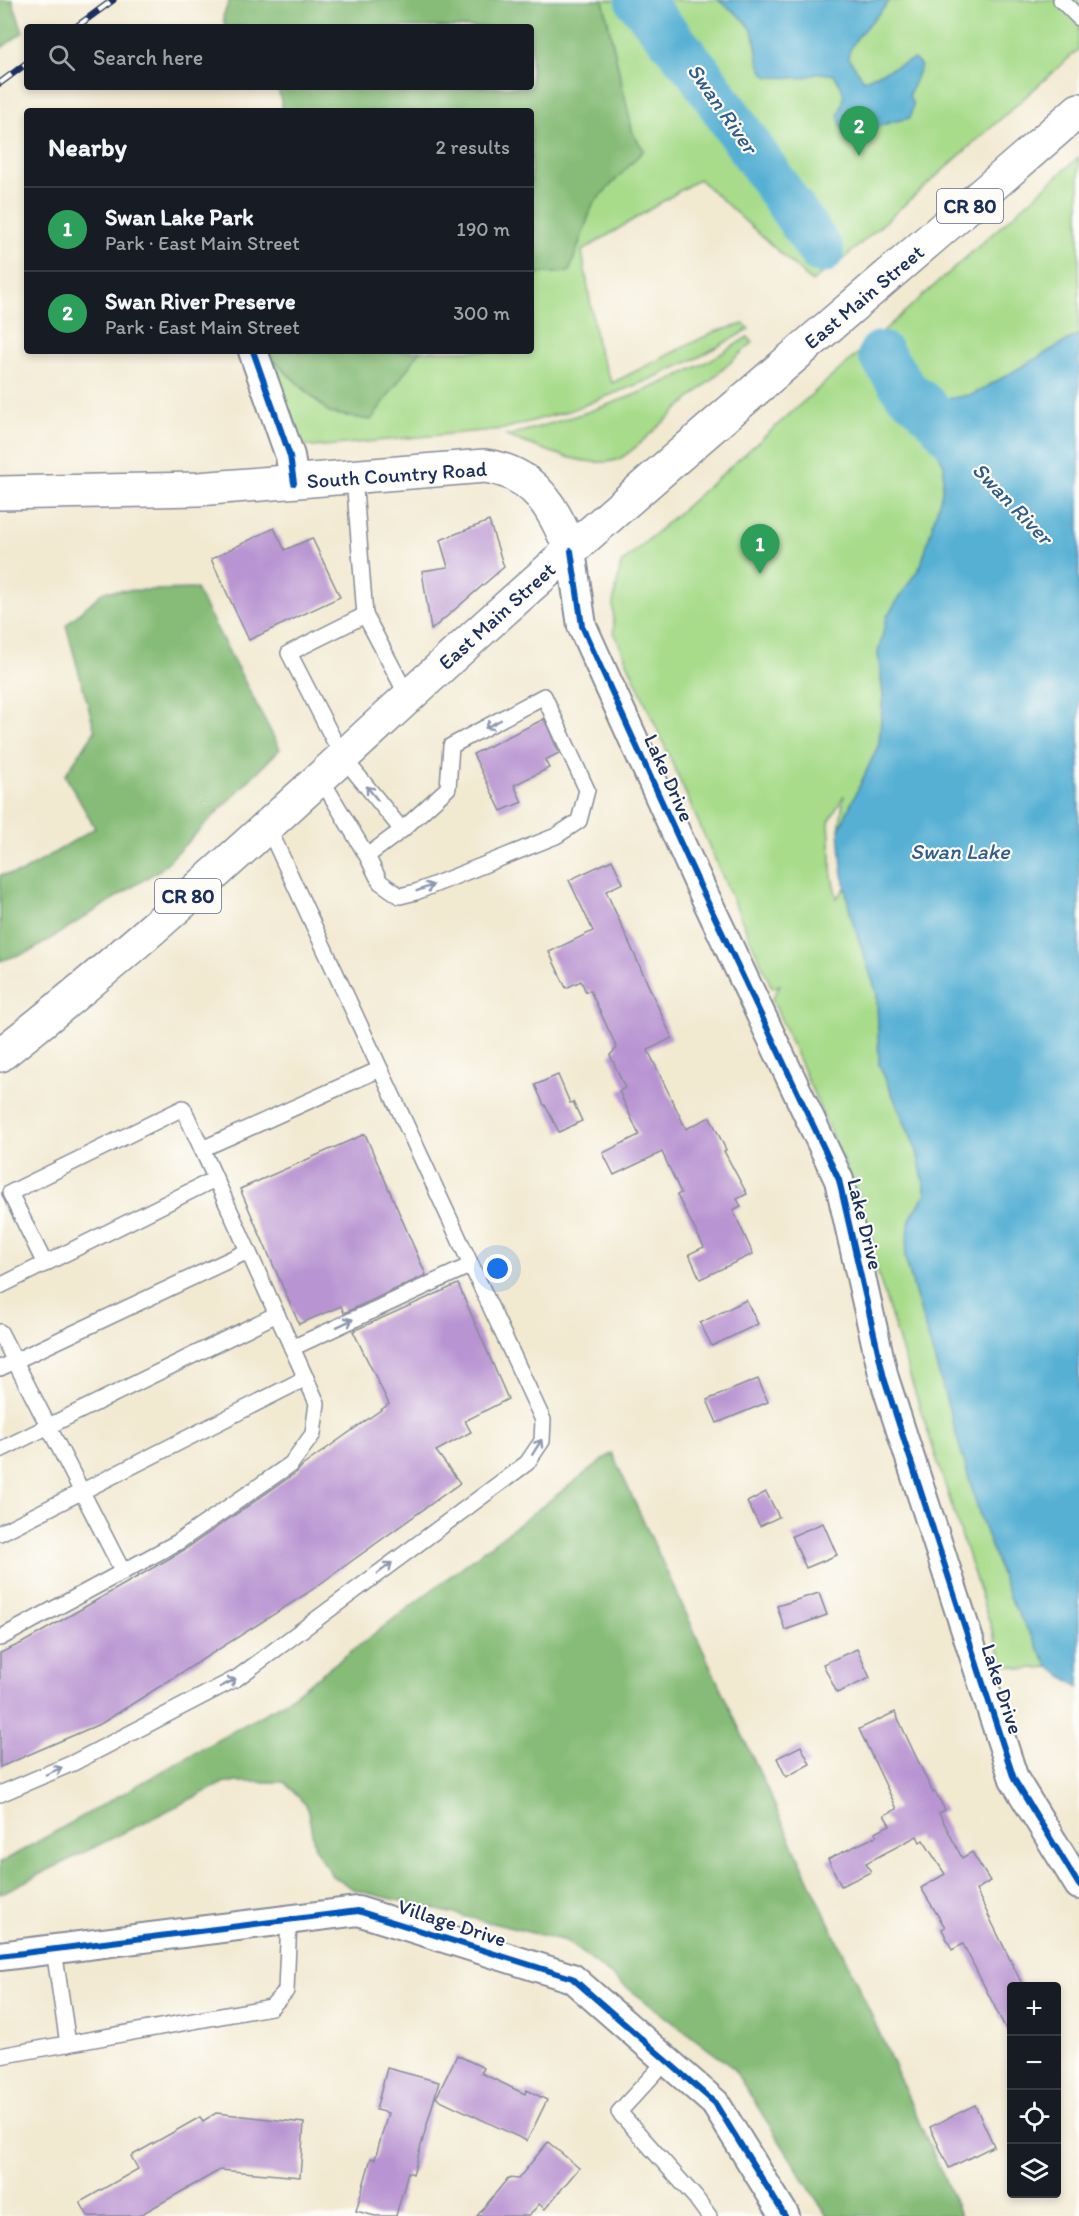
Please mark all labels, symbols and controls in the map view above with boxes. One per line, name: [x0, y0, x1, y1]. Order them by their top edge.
search box: [24, 24, 534, 90]
icon: search: [45, 41, 78, 74]
text: Search here: [93, 44, 203, 71]
water label: Swan River: [682, 58, 765, 161]
pin: 2: [840, 106, 878, 156]
text: Nearby: [48, 131, 127, 163]
text: 2 results: [436, 135, 510, 159]
road number: CR 80: [937, 189, 1003, 223]
text: Swan Lake Park: [105, 204, 254, 231]
text: 1: [63, 217, 72, 241]
text: 190 m: [457, 217, 510, 241]
text: Park · East Main Street: [105, 231, 300, 255]
street label: East Main Street: [799, 239, 929, 354]
text: Swan River Preserve: [105, 288, 296, 315]
text: 2: [62, 301, 73, 325]
text: 300 m: [453, 301, 510, 325]
text: Park · East Main Street: [105, 315, 300, 339]
street label: South Country Road: [306, 456, 488, 493]
water label: Swan River: [967, 457, 1060, 552]
pin: 1: [740, 524, 780, 574]
street label: East Main Street: [433, 556, 560, 675]
one-way arrow: [484, 719, 502, 730]
street label: Lake Drive: [639, 730, 700, 826]
one-way arrow: [366, 785, 379, 801]
water label: Swan Lake: [910, 838, 1011, 865]
road number: CR 80: [155, 879, 221, 913]
one-way arrow: [415, 882, 433, 893]
street label: Lake Drive: [842, 1176, 889, 1272]
your location: [483, 1254, 512, 1283]
one-way arrow: [336, 1317, 354, 1329]
one-way arrow: [530, 1439, 543, 1456]
one-way arrow: [377, 1562, 393, 1574]
street label: Lake Drive: [976, 1641, 1029, 1737]
one-way arrow: [218, 1677, 236, 1688]
one-way arrow: [44, 1765, 63, 1776]
street label: Village Drive: [395, 1893, 510, 1952]
map controls: [1007, 1982, 1061, 2198]
button: +: [1007, 1982, 1061, 2036]
button: −: [1007, 2036, 1061, 2090]
button: locate: [1007, 2090, 1061, 2144]
button: layers: [1007, 2144, 1061, 2198]

